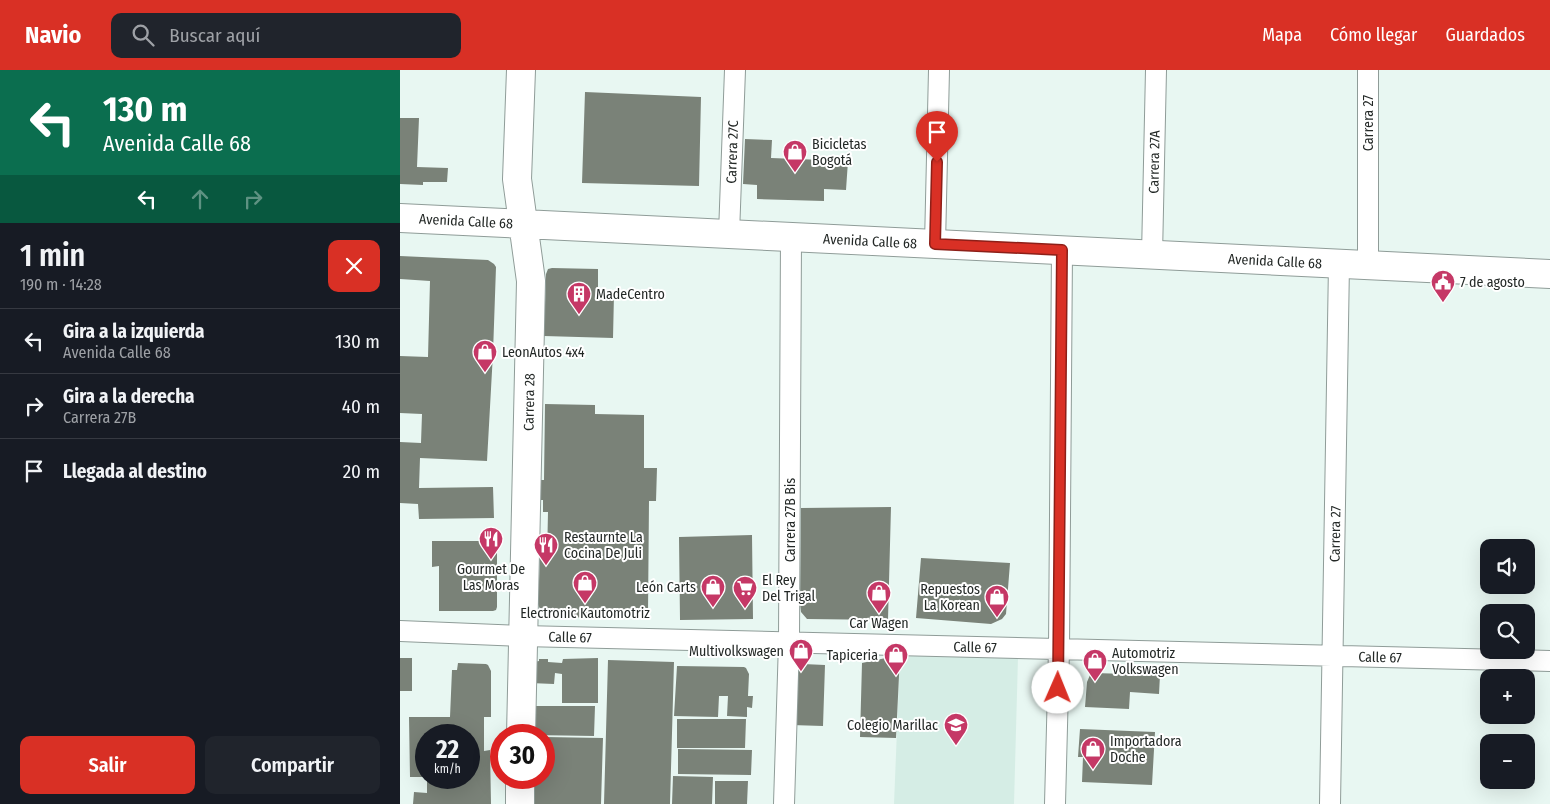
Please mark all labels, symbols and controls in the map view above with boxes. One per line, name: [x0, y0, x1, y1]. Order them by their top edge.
search box: [111, 13, 461, 58]
text: Navio: [25, 21, 81, 49]
icon: search: [129, 21, 157, 49]
text: Buscar aquí: [169, 24, 260, 47]
text: Mapa: [1262, 24, 1302, 46]
text: Cómo llegar: [1330, 24, 1417, 46]
text: Guardados: [1445, 24, 1525, 46]
text: 130 m: [103, 88, 187, 130]
icon: left: [20, 90, 85, 155]
street label: Carrera 27: [1360, 94, 1377, 151]
pin: [916, 111, 958, 162]
icon: arrive: [923, 118, 951, 146]
street label: Carrera 27C: [723, 120, 742, 184]
text: Avenida Calle 68: [103, 130, 251, 157]
street label: Carrera 27A: [1145, 130, 1164, 194]
place label: Bicicletas Bogotá: [812, 136, 866, 169]
shop icon: Bicicletas Bogotá: [782, 139, 808, 173]
icon: left: [133, 185, 161, 213]
icon: ahead: [186, 185, 214, 213]
icon: right: [239, 185, 267, 213]
street label: Avenida Calle 68: [418, 211, 513, 232]
street label: Avenida Calle 68: [822, 231, 917, 252]
text: 1 min: [20, 238, 85, 274]
button: close: [328, 240, 380, 292]
street label: Avenida Calle 68: [1227, 251, 1322, 272]
public building icon: 7 de agosto: [1430, 269, 1456, 303]
place label: 7 de agosto: [1460, 274, 1525, 291]
text: 190 m · 14:28: [20, 275, 102, 294]
building icon: MadeCentro: [566, 281, 592, 315]
place label: MadeCentro: [596, 286, 665, 303]
text: Gira a la izquierda: [63, 320, 205, 343]
icon: left: [20, 327, 48, 355]
text: 130 m: [335, 330, 380, 353]
shop icon: LeonAutos 4x4: [472, 339, 498, 373]
text: Avenida Calle 68: [63, 343, 171, 362]
place label: LeonAutos 4x4: [502, 344, 585, 361]
street label: Carrera 28: [520, 373, 539, 431]
text: Gira a la derecha: [63, 385, 195, 408]
icon: right: [20, 392, 48, 420]
text: 40 m: [342, 395, 380, 418]
text: Carrera 27B: [63, 408, 136, 427]
icon: arrive: [20, 457, 48, 485]
text: Llegada al destino: [63, 460, 207, 483]
text: 20 m: [343, 460, 380, 483]
street label: Carrera 27B Bis: [782, 478, 799, 562]
street label: Carrera 27: [1327, 505, 1344, 562]
restaurant icon: Gourmet De Las Moras: [478, 526, 504, 560]
place label: Restaurnte La Cocina De Juli: [564, 529, 643, 562]
restaurant icon: Restaurnte La Cocina De Juli: [533, 532, 559, 566]
map controls: [1480, 539, 1535, 789]
button: sound: [1480, 539, 1535, 594]
place label: Gourmet De Las Moras: [457, 561, 525, 594]
shop icon: Electronic Kautomotriz: [572, 570, 598, 604]
place label: El Rey Del Trigal: [762, 572, 816, 605]
shop icon: León Carts: [700, 574, 726, 608]
supermarket icon: El Rey Del Trigal: [732, 575, 758, 609]
place label: León Carts: [636, 579, 696, 596]
shop icon: Car Wagen: [866, 580, 892, 614]
place label: Repuestos La Korean: [920, 581, 980, 614]
shop icon: Repuestos La Korean: [984, 584, 1010, 618]
button: search: [1480, 604, 1535, 659]
place label: Electronic Kautomotriz: [520, 605, 650, 622]
place label: Car Wagen: [849, 615, 909, 632]
street label: Calle 67: [548, 629, 592, 646]
shop icon: Multivolkswagen: [788, 638, 814, 672]
street label: Calle 67: [953, 639, 997, 656]
shop icon: Tapiceria: [883, 642, 909, 676]
place label: Multivolkswagen: [689, 643, 784, 660]
place label: Automotriz Volkswagen: [1112, 645, 1179, 678]
place label: Tapiceria: [826, 647, 878, 664]
shop icon: Automotriz Volkswagen: [1082, 648, 1108, 682]
street label: Calle 67: [1358, 649, 1402, 666]
position arrow: [1031, 661, 1083, 713]
button: +: [1480, 669, 1535, 724]
school or university icon: Colegio Marillac: [943, 712, 969, 746]
place label: Colegio Marillac: [847, 717, 938, 734]
speed limit sign: 30: [490, 724, 555, 789]
place label: Importadora Doche: [1110, 733, 1182, 766]
button: −: [1480, 734, 1535, 789]
text: 22: [436, 735, 459, 765]
button: Salir: [20, 736, 195, 794]
button: Compartir: [205, 736, 380, 794]
shop icon: Importadora Doche: [1080, 736, 1106, 770]
text: km/h: [434, 762, 461, 776]

